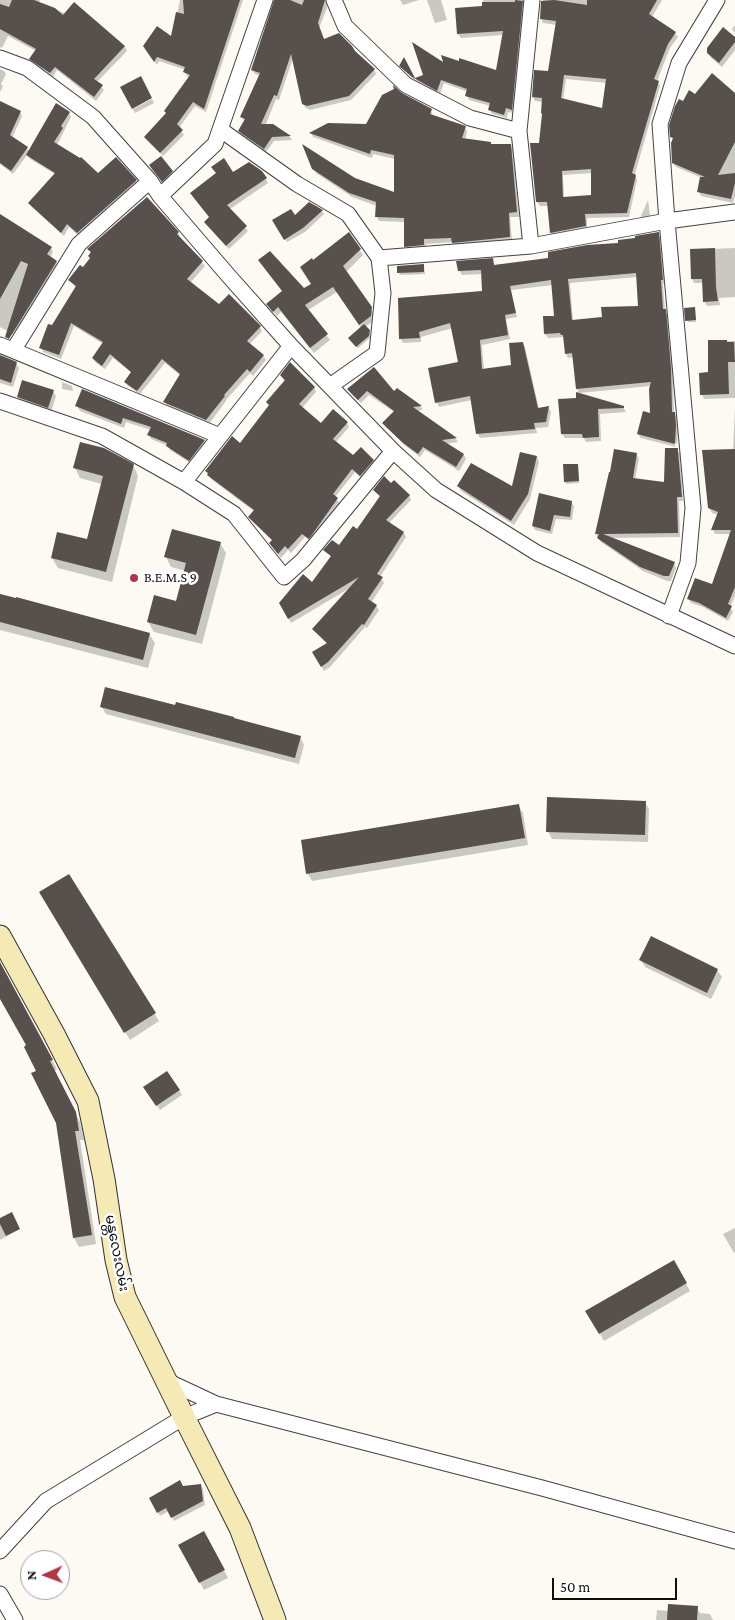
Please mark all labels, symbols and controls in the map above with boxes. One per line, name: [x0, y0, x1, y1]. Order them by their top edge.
place label: B.E.M.S 9: [144, 570, 197, 586]
marker: B.E.M.S 9: [128, 572, 140, 584]
street label: မန္တလေးလမ်း: [101, 1213, 133, 1293]
north arrow: [20, 1550, 70, 1600]
scale bar: [555, 1568, 680, 1600]
text: N: [23, 1570, 39, 1581]
text: 50 m: [560, 1579, 590, 1595]

